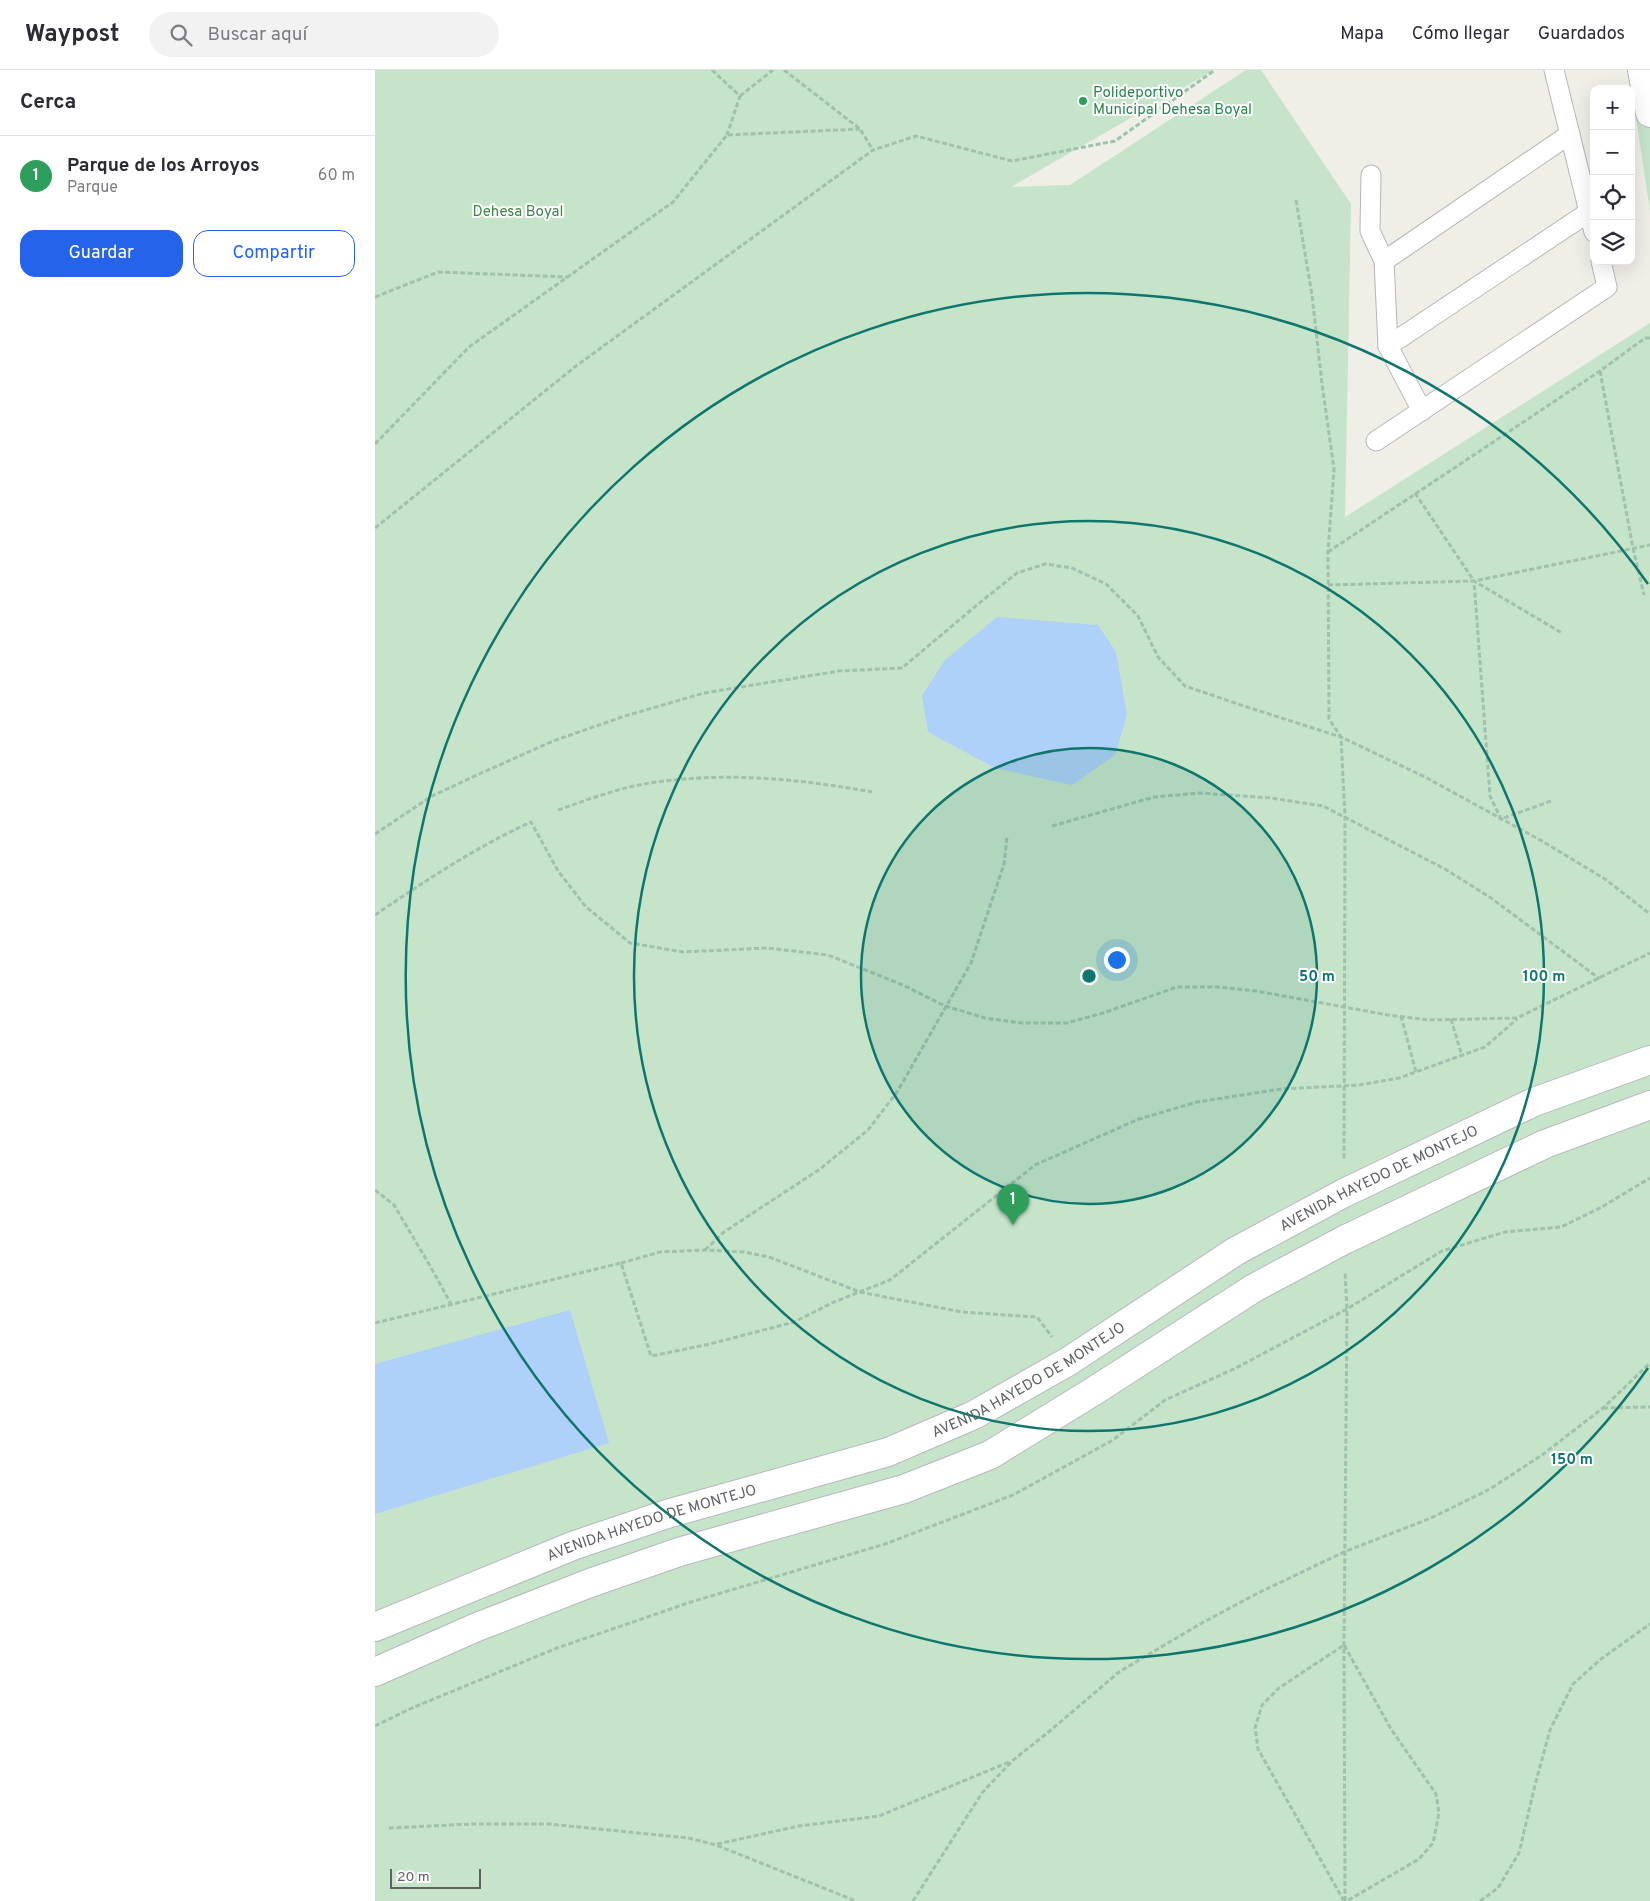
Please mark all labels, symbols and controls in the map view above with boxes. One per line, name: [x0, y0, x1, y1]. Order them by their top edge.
search box: [149, 12, 499, 57]
text: Waypost: [25, 20, 119, 50]
icon: search: [167, 21, 195, 49]
text: Buscar aquí: [207, 23, 307, 47]
text: Mapa: [1340, 23, 1384, 46]
text: Cómo llegar: [1412, 23, 1510, 46]
text: Guardados: [1538, 23, 1625, 46]
place label: Polideportivo Municipal Dehesa Boyal: [1093, 84, 1252, 120]
map controls: [1590, 85, 1635, 265]
button: +: [1590, 85, 1635, 130]
text: Cerca: [20, 89, 76, 116]
marker: Polideportivo Municipal Dehesa Boyal: [1077, 95, 1089, 107]
button: −: [1590, 130, 1635, 175]
text: Parque de los Arroyos: [67, 154, 260, 178]
text: 1: [33, 166, 39, 186]
text: 60 m: [318, 166, 355, 186]
button: locate: [1590, 175, 1635, 220]
text: Parque: [67, 178, 118, 198]
park label: Dehesa Boyal: [473, 203, 563, 222]
button: layers: [1590, 220, 1635, 265]
button: Guardar: [20, 230, 183, 277]
button: Compartir: [193, 230, 355, 277]
your location: [1104, 947, 1130, 973]
centre of rings: [1080, 967, 1098, 985]
text: 50 m: [1299, 968, 1335, 987]
text: 100 m: [1523, 968, 1565, 987]
street label: AVENIDA HAYEDO DE MONTEJO: [1277, 1122, 1482, 1237]
pin: 1: [997, 1184, 1029, 1225]
street label: AVENIDA HAYEDO DE MONTEJO: [929, 1319, 1129, 1443]
text: 150 m: [1551, 1451, 1593, 1470]
street label: AVENIDA HAYEDO DE MONTEJO: [544, 1481, 759, 1567]
scale bar: [390, 1866, 481, 1889]
text: 20 m: [397, 1869, 430, 1886]

